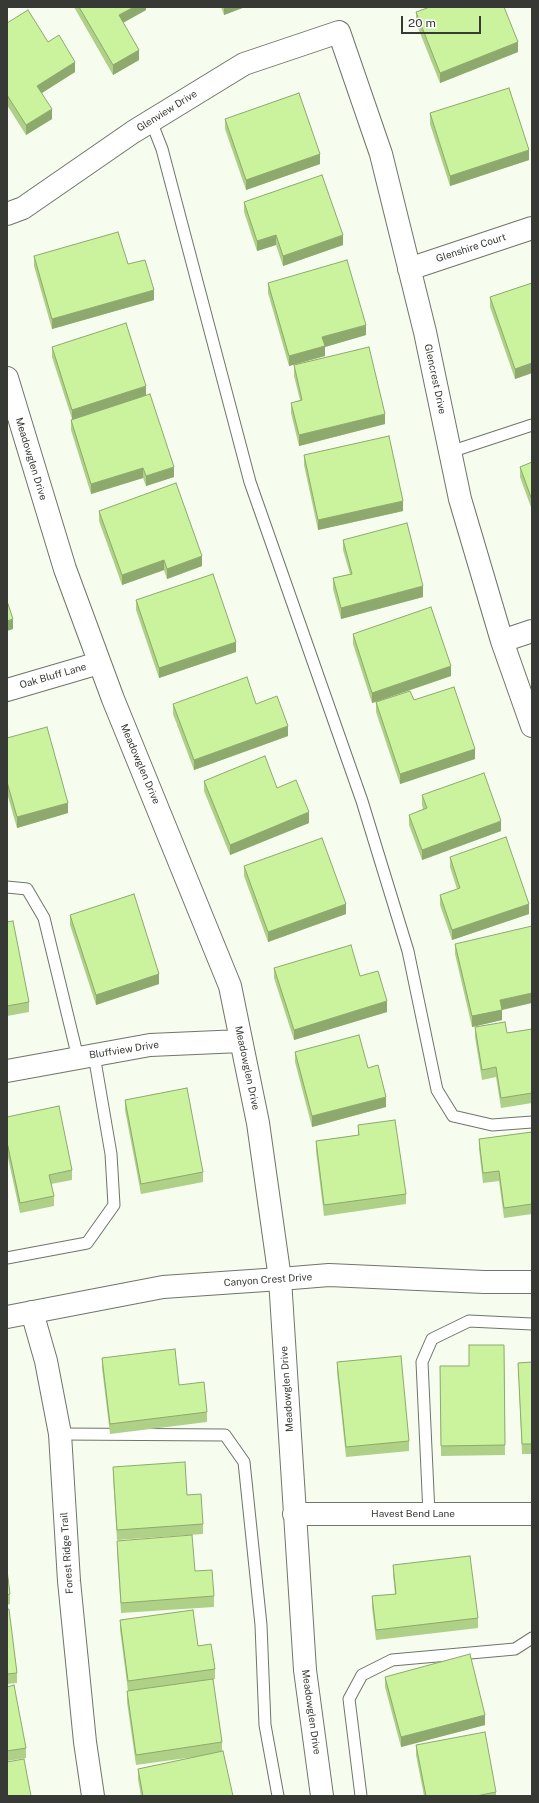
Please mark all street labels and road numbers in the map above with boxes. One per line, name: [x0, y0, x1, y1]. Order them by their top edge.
street label: Glenview Drive: [135, 88, 199, 134]
street label: Glenshire Court: [435, 231, 507, 265]
street label: Glencrest Drive: [422, 343, 448, 415]
street label: Meadowglen Drive: [13, 416, 49, 502]
street label: Oak Bluff Lane: [18, 661, 88, 691]
street label: Meadowglen Drive: [118, 722, 162, 806]
street label: Meadowglen Drive: [232, 1025, 262, 1111]
street label: Bluffview Drive: [88, 1039, 160, 1061]
street label: Canyon Crest Drive: [223, 1271, 313, 1289]
street label: Meadowglen Drive: [278, 1346, 296, 1432]
street label: Havest Bend Lane: [371, 1508, 455, 1520]
street label: Forest Ridge Trail: [58, 1512, 76, 1594]
street label: Meadowglen Drive: [299, 1669, 323, 1755]

